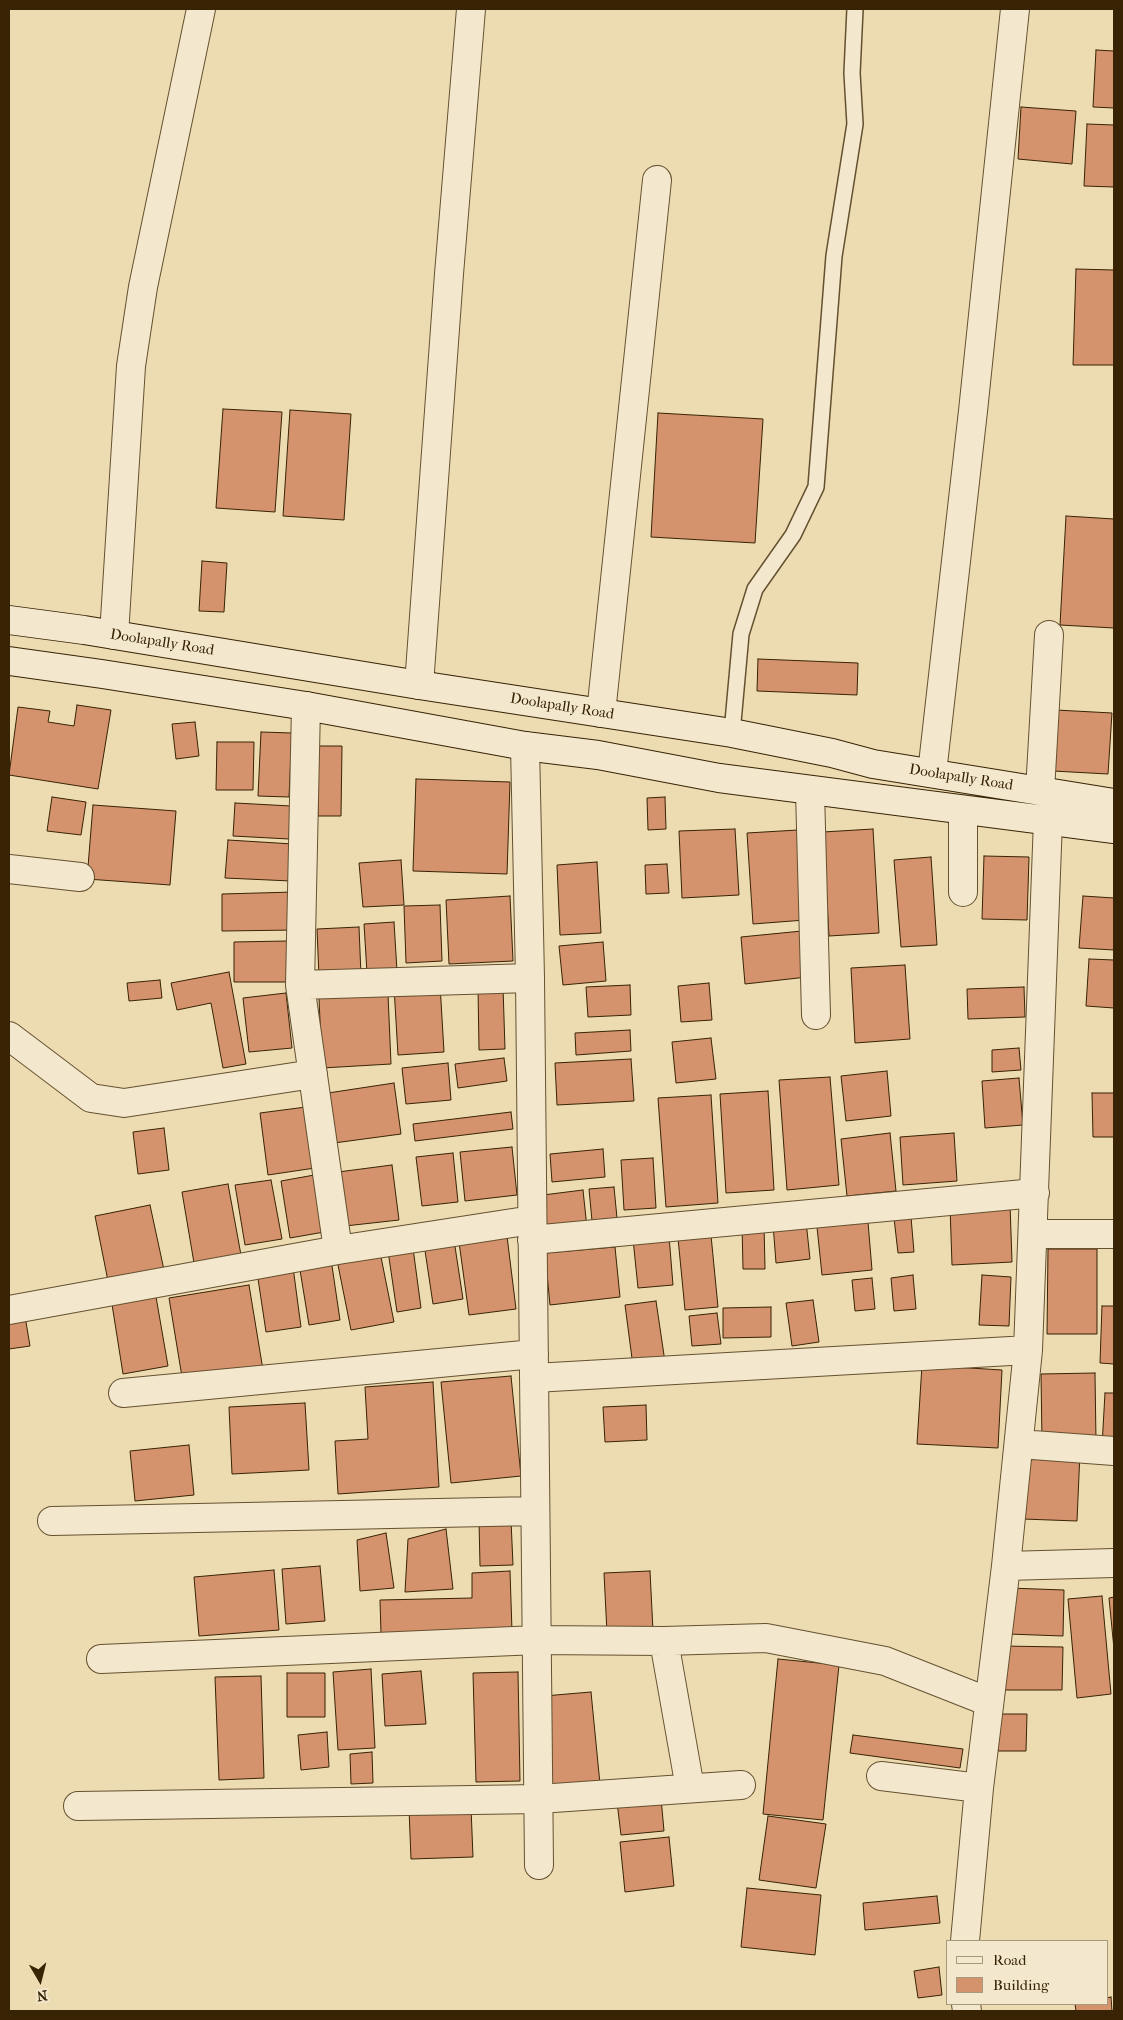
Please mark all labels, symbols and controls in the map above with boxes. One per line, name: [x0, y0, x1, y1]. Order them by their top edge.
street label: Doolapally Road: [109, 626, 215, 660]
street label: Doolapally Road: [509, 690, 615, 724]
street label: Doolapally Road: [908, 761, 1014, 795]
legend: [946, 1940, 1108, 2005]
text: Road: [993, 1951, 1026, 1969]
north arrow: [15, 1955, 65, 2005]
text: Building: [993, 1976, 1049, 1994]
text: N: [36, 1986, 49, 2005]

